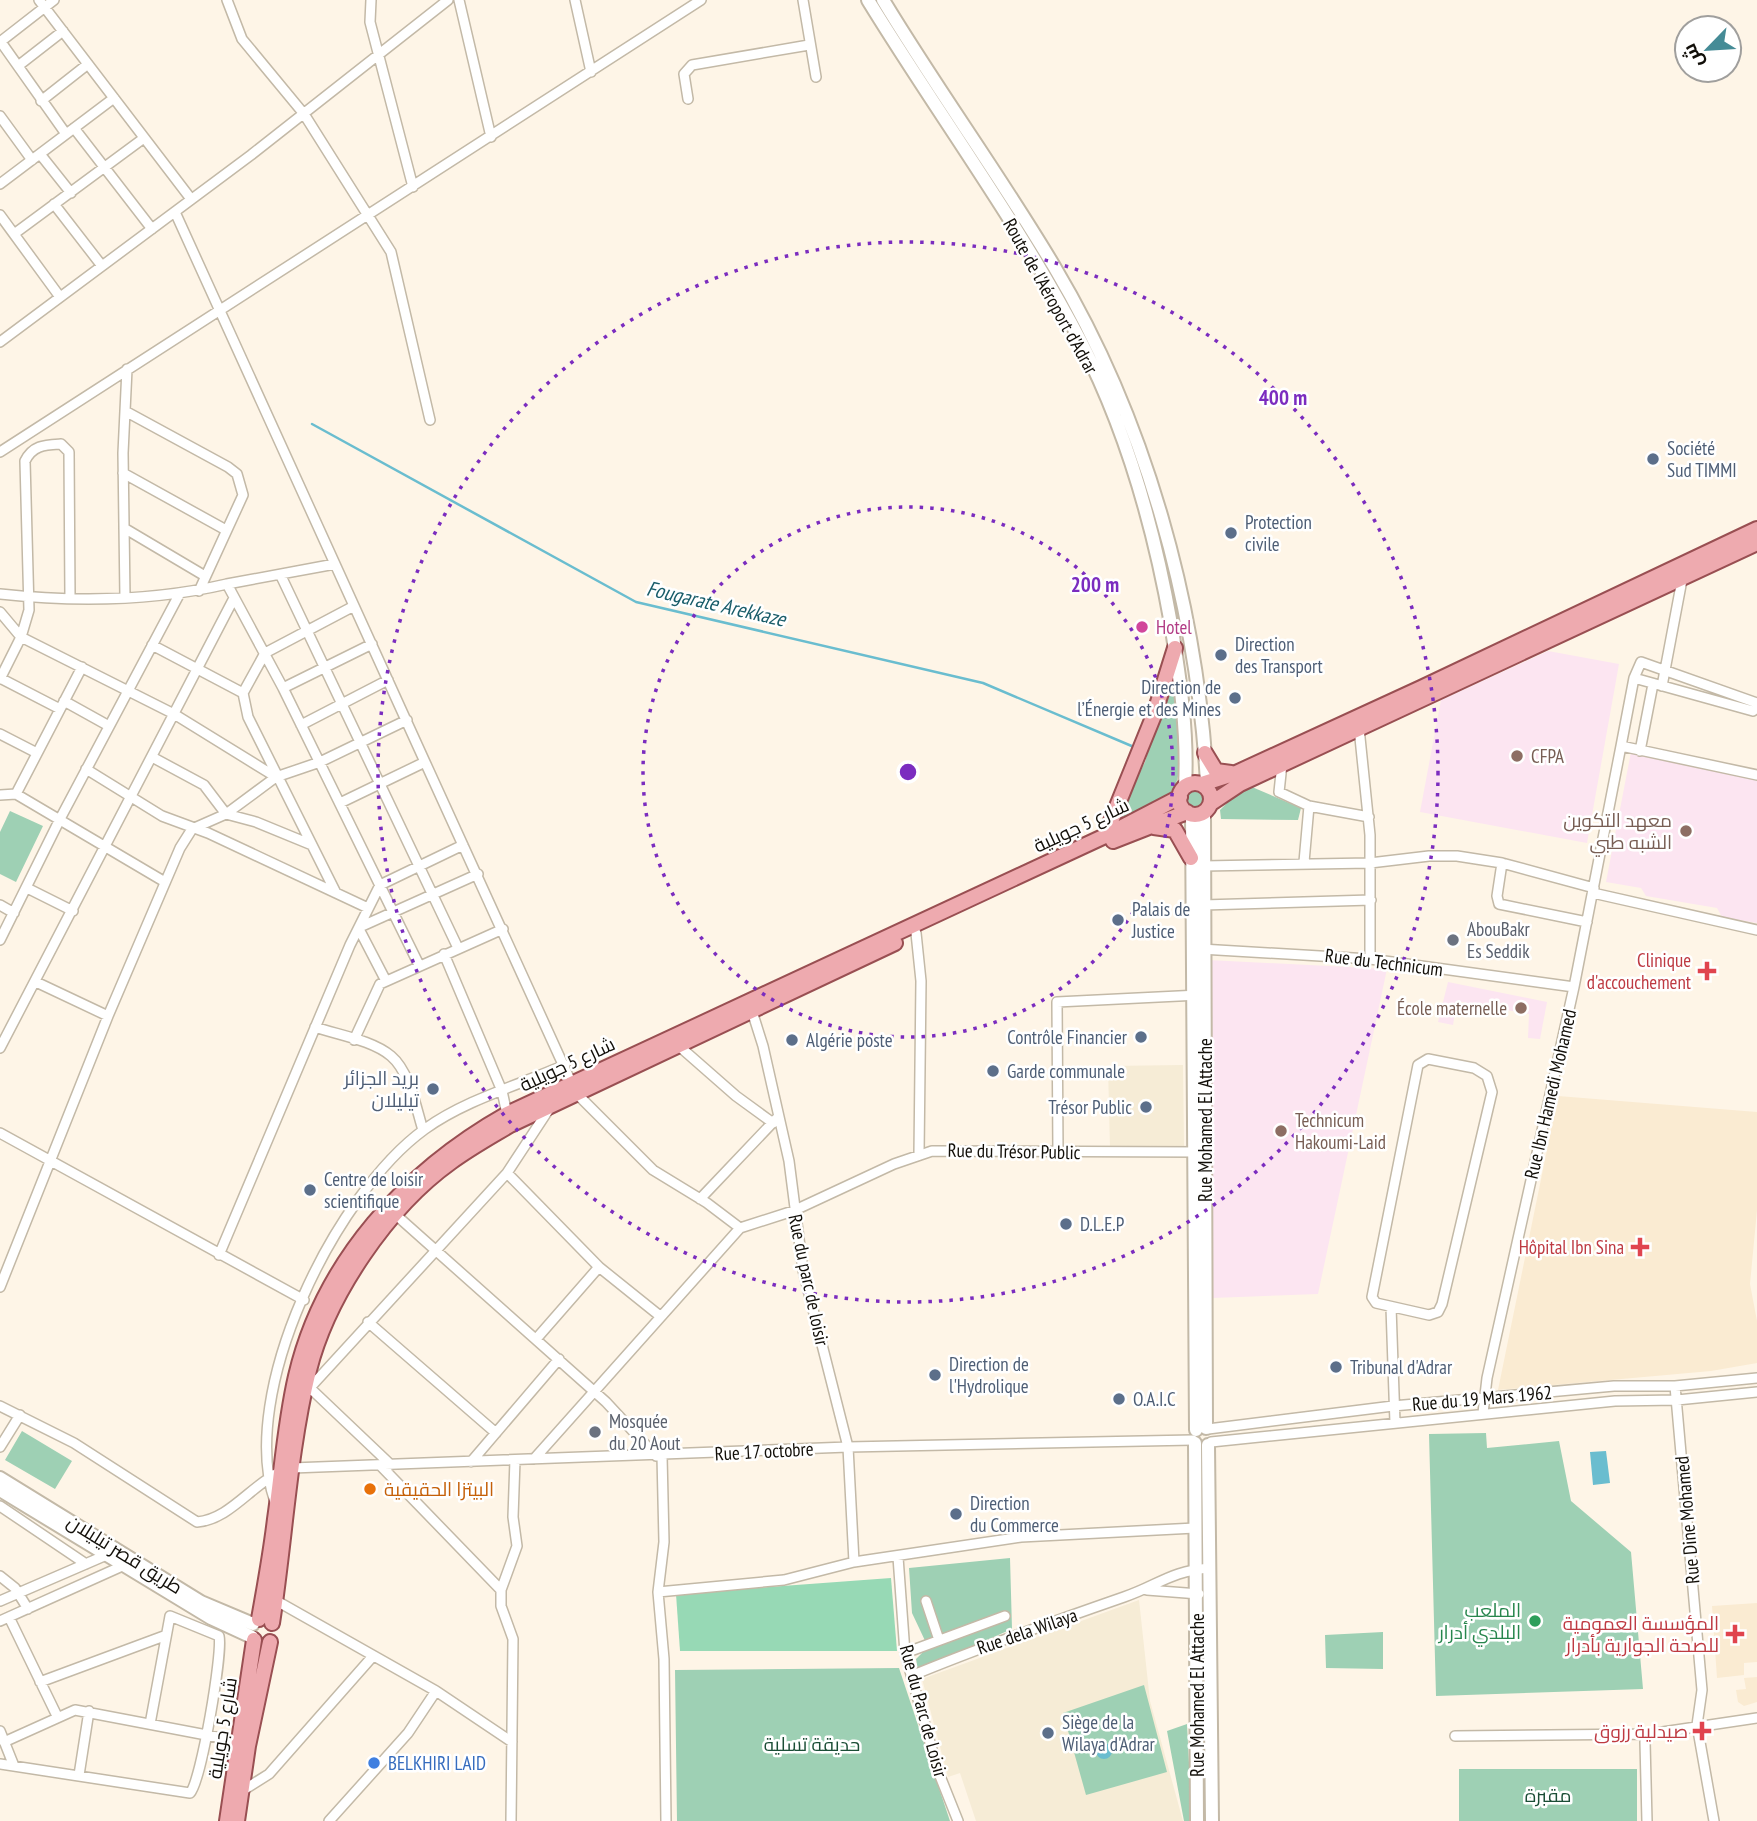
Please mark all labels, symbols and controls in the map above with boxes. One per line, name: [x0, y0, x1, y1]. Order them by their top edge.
north arrow: [1673, 14, 1743, 84]
text: ش: [1677, 40, 1709, 72]
street label: Route de l'Aéroport d'Adrar: [998, 214, 1104, 379]
text: 400 m: [1259, 384, 1307, 411]
place label: Société Sud TIMMI: [1667, 436, 1737, 482]
marker: Société Sud TIMMI: [1645, 451, 1661, 467]
place label: Protection civile: [1245, 510, 1312, 556]
marker: Protection civile: [1223, 525, 1239, 541]
text: 200 m: [1071, 571, 1119, 598]
water label: Fougarate Arekkaze: [644, 574, 789, 633]
place label: Hotel: [1156, 615, 1192, 639]
marker: Hotel: [1134, 619, 1150, 635]
place label: Direction des Transport: [1235, 632, 1324, 678]
marker: Direction des Transport: [1213, 647, 1229, 663]
place label: Direction de l’Énergie et des Mines: [1077, 675, 1221, 721]
marker: Direction de l’Énergie et des Mines: [1227, 690, 1243, 706]
place label: CFPA: [1531, 744, 1564, 768]
marker: CFPA: [1509, 748, 1525, 764]
centre of rings: [896, 760, 920, 784]
street label: شارع 5 جويلية: [1030, 792, 1133, 859]
place label: معهد التكوين الشبه طبي: [1563, 808, 1672, 857]
marker: معهد التكوين الشبه طبي: [1678, 823, 1694, 839]
place label: Palais de Justice: [1131, 897, 1190, 943]
marker: Palais de Justice: [1110, 912, 1126, 928]
place label: AbouBakr Es Seddik: [1467, 917, 1531, 963]
marker: AbouBakr Es Seddik: [1445, 932, 1461, 948]
street label: Rue du Technicum: [1324, 943, 1444, 981]
place label: Clinique d'accouchement: [1587, 948, 1692, 994]
marker: Clinique d'accouchement: [1697, 961, 1717, 981]
place label: École maternelle: [1397, 996, 1507, 1020]
marker: École maternelle: [1513, 1000, 1529, 1016]
street label: Rue Ibn Hamedi Mohamed: [1519, 1007, 1581, 1181]
place label: Contrôle Financier: [1007, 1025, 1128, 1049]
place label: Algérie poste: [806, 1028, 893, 1052]
marker: Contrôle Financier: [1133, 1029, 1149, 1045]
street label: شارع 5 جويلية: [516, 1031, 619, 1098]
marker: Algérie poste: [784, 1032, 800, 1048]
street label: Rue Mohamed El Attache: [1193, 1038, 1217, 1202]
place label: Garde communale: [1007, 1059, 1125, 1083]
marker: Garde communale: [985, 1063, 1001, 1079]
place label: بريد الجزائر تيليلان: [343, 1066, 419, 1112]
marker: بريد الجزائر تيليلان: [425, 1081, 441, 1097]
place label: Trésor Public: [1048, 1095, 1132, 1119]
marker: Trésor Public: [1138, 1099, 1154, 1115]
place label: Technicum Hakoumi-Laid: [1295, 1108, 1386, 1154]
marker: Technicum Hakoumi-Laid: [1273, 1123, 1289, 1139]
street label: Rue du Trésor Public: [947, 1138, 1081, 1164]
place label: Centre de loisir scientifique: [324, 1167, 424, 1213]
marker: Centre de loisir scientifique: [302, 1182, 318, 1198]
street label: Rue du parc de loisir: [783, 1212, 835, 1349]
place label: D.L.E.P: [1080, 1212, 1125, 1236]
marker: D.L.E.P: [1058, 1216, 1074, 1232]
place label: Hôpital Ibn Sina: [1519, 1235, 1624, 1259]
marker: Hôpital Ibn Sina: [1630, 1237, 1650, 1257]
place label: Direction de l'Hydrolique: [949, 1352, 1029, 1398]
place label: Tribunal d'Adrar: [1350, 1355, 1453, 1379]
marker: Tribunal d'Adrar: [1328, 1359, 1344, 1375]
marker: Direction de l'Hydrolique: [927, 1367, 943, 1383]
street label: Rue du 19 Mars 1962: [1411, 1380, 1553, 1416]
place label: O.A.I.C: [1133, 1387, 1176, 1411]
marker: O.A.I.C: [1111, 1391, 1127, 1407]
place label: Mosquée du 20 Aout: [609, 1409, 681, 1455]
marker: Mosquée du 20 Aout: [587, 1424, 603, 1440]
street label: Rue 17 octobre: [714, 1436, 814, 1466]
street label: Rue Dine Mohamed: [1669, 1455, 1705, 1585]
place label: البيتزا الحقيقية: [384, 1477, 494, 1501]
marker: البيتزا الحقيقية: [362, 1481, 378, 1497]
place label: Direction du Commerce: [970, 1491, 1059, 1537]
marker: Direction du Commerce: [948, 1506, 964, 1522]
street label: طريق قصر تيليلان: [62, 1509, 187, 1600]
place label: الملعب البلدي أدرار: [1438, 1598, 1521, 1647]
street label: Rue dela Wilaya: [974, 1603, 1080, 1659]
place label: المؤسسة العمومية للصحة الجوارية بأدرار: [1563, 1611, 1719, 1657]
street label: Rue Mohamed El Attache: [1185, 1613, 1209, 1777]
marker: الملعب البلدي أدرار: [1527, 1613, 1543, 1629]
marker: المؤسسة العمومية للصحة الجوارية بأدرار: [1725, 1624, 1745, 1644]
street label: Rue du Parc de Loisir: [895, 1642, 953, 1781]
street label: شارع 5 جويلية: [202, 1676, 244, 1781]
place label: Siège de la Wilaya d'Adrar: [1062, 1710, 1155, 1756]
place label: صيدلية رزوق: [1594, 1719, 1688, 1744]
marker: صيدلية رزوق: [1694, 1723, 1710, 1739]
marker: Siège de la Wilaya d'Adrar: [1040, 1725, 1056, 1741]
park label: حديقة تسلية: [764, 1732, 860, 1756]
place label: BELKHIRI LAID: [388, 1751, 486, 1775]
marker: BELKHIRI LAID: [366, 1755, 382, 1771]
park label: مقبرة: [1525, 1783, 1571, 1807]

